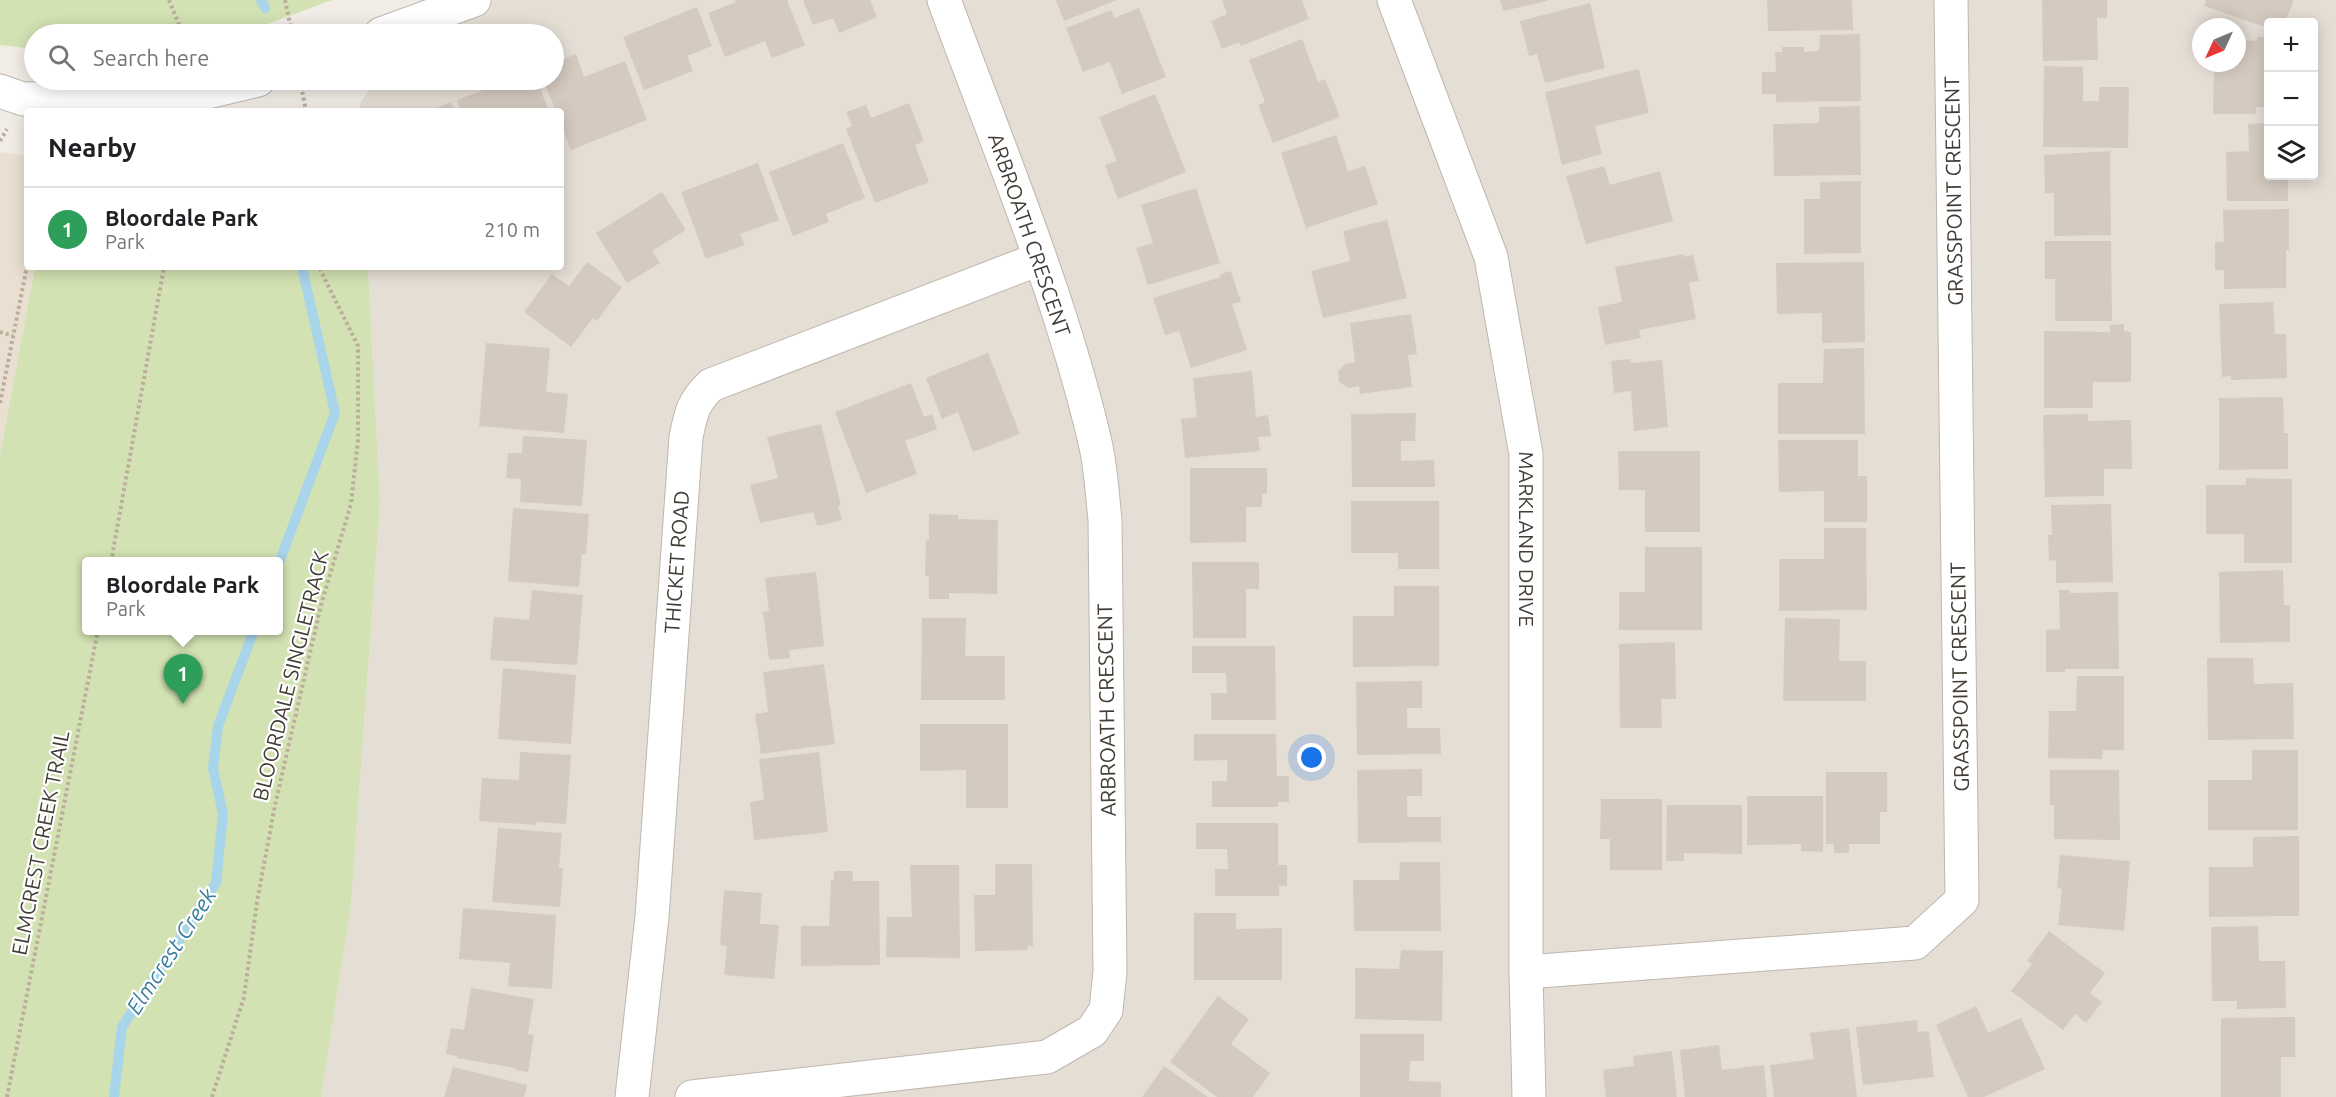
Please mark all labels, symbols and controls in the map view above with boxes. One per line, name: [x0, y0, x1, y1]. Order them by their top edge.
north arrow: [2192, 18, 2246, 72]
map controls: [2264, 18, 2318, 180]
button: +: [2264, 18, 2318, 72]
search box: [24, 24, 564, 90]
icon: search: [45, 41, 78, 74]
text: Search here: [93, 45, 209, 70]
button: −: [2264, 72, 2318, 126]
street label: GRASSPOINT CRESCENT: [1939, 76, 1967, 306]
button: layers: [2264, 126, 2318, 180]
street label: ARBROATH CRESCENT: [984, 130, 1076, 340]
text: Nearby: [48, 133, 136, 162]
text: Bloordale Park: [105, 205, 258, 230]
text: 1: [62, 218, 73, 241]
text: 210 m: [484, 218, 540, 241]
text: Park: [105, 230, 145, 253]
street label: MARKLAND DRIVE: [1515, 451, 1539, 627]
street label: THICKET ROAD: [659, 490, 693, 634]
street label: BLOORDALE SINGLETRACK: [247, 548, 333, 803]
popup: [82, 557, 283, 635]
street label: GRASSPOINT CRESCENT: [1945, 562, 1973, 792]
text: Bloordale Park: [106, 572, 259, 597]
text: Park: [106, 597, 146, 620]
street label: ARBROATH CRESCENT: [1092, 603, 1120, 817]
pin: 1: [164, 654, 202, 704]
street label: ELMCREST CREEK TRAIL: [6, 728, 74, 957]
your location: [1297, 743, 1326, 772]
water label: Elmcrest Creek: [121, 883, 221, 1018]

